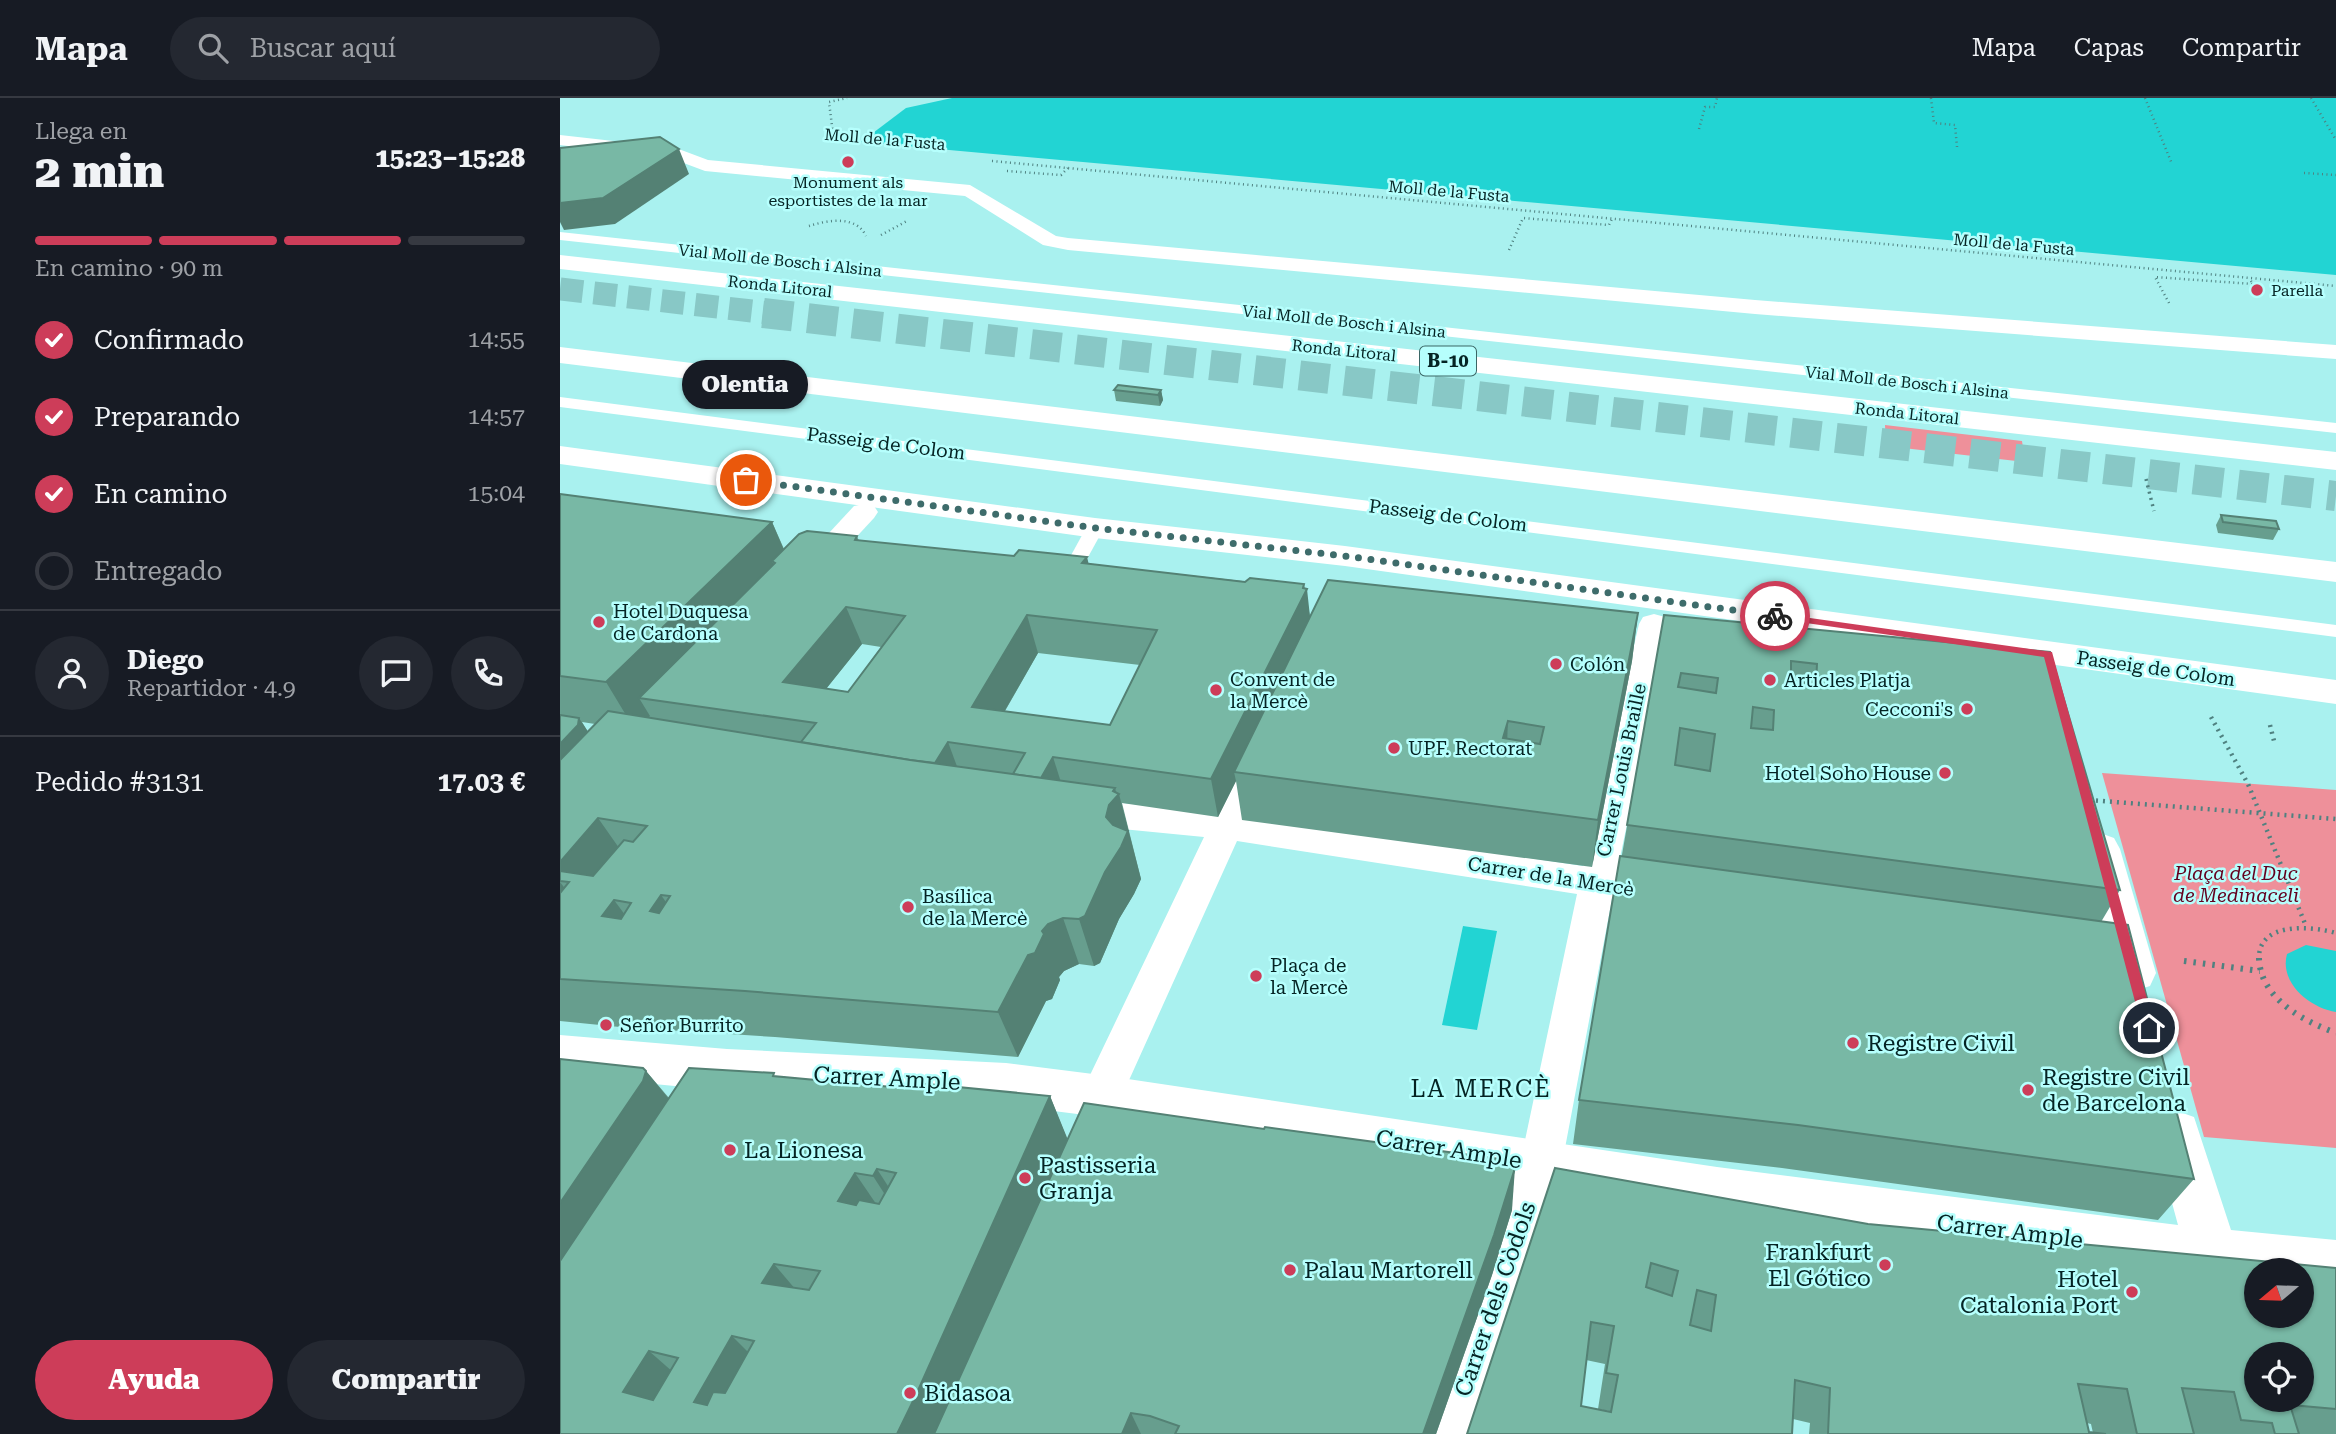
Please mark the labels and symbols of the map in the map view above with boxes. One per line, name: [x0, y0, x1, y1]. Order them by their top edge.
street label: Moll de la Fusta: [824, 125, 947, 154]
marker: Monument als esportistes de la mar: [840, 154, 856, 170]
place label: Monument als esportistes de la mar: [769, 173, 928, 210]
street label: Moll de la Fusta: [1388, 177, 1511, 206]
street label: Moll de la Fusta: [1953, 230, 2076, 259]
street label: Vial Moll de Bosch i Alsina: [677, 240, 883, 281]
street label: Ronda Litoral: [727, 272, 833, 301]
place label: Parella: [2271, 281, 2323, 300]
marker: Parella: [2249, 282, 2265, 298]
street label: Vial Moll de Bosch i Alsina: [1241, 301, 1447, 342]
street label: Ronda Litoral: [1291, 336, 1397, 365]
road number: B-10: [1420, 346, 1476, 376]
callout: Olentia: [683, 361, 809, 410]
street label: Vial Moll de Bosch i Alsina: [1804, 362, 2010, 403]
street label: Ronda Litoral: [1854, 399, 1960, 428]
street label: Passeig de Colom: [805, 422, 967, 465]
pin: [716, 450, 776, 510]
street label: Passeig de Colom: [1367, 494, 1529, 537]
courier: [1740, 581, 1810, 651]
place label: Hotel Duquesa de Cardona: [613, 600, 749, 645]
marker: Hotel Duquesa de Cardona: [591, 614, 607, 630]
street label: Passeig de Colom: [2075, 646, 2237, 691]
place label: Colón: [1570, 653, 1625, 676]
marker: Colón: [1548, 656, 1564, 672]
place label: Convent de la Mercè: [1230, 668, 1335, 713]
place label: Articles Platja: [1784, 669, 1911, 692]
marker: Articles Platja: [1762, 672, 1778, 688]
street label: Carrer Louis Braille: [1592, 681, 1651, 859]
marker: Convent de la Mercè: [1208, 682, 1224, 698]
place label: Cecconi's: [1865, 698, 1953, 721]
marker: Cecconi's: [1959, 701, 1975, 717]
place label: UPF. Rectorat: [1408, 737, 1532, 760]
marker: UPF. Rectorat: [1386, 740, 1402, 756]
place label: Hotel Soho House: [1765, 762, 1931, 785]
marker: Hotel Soho House: [1937, 765, 1953, 781]
street label: Carrer de la Mercè: [1466, 852, 1636, 901]
park label: Plaça del Duc de Medinaceli: [2173, 862, 2299, 907]
place label: Basílica de la Mercè: [922, 885, 1027, 930]
marker: Basílica de la Mercè: [900, 899, 916, 915]
place label: Plaça de la Mercè: [1270, 954, 1348, 999]
marker: Plaça de la Mercè: [1248, 968, 1264, 984]
pin: [2119, 998, 2179, 1058]
place label: Señor Burrito: [620, 1014, 744, 1037]
marker: Señor Burrito: [598, 1017, 614, 1033]
place label: Registre Civil: [1867, 1030, 2015, 1057]
marker: Registre Civil: [1845, 1035, 1861, 1051]
street label: Carrer Ample: [813, 1061, 961, 1096]
place label: Registre Civil de Barcelona: [2042, 1064, 2190, 1117]
district label: LA MERCÈ: [1410, 1074, 1552, 1103]
marker: Registre Civil de Barcelona: [2020, 1082, 2036, 1098]
street label: Carrer Ample: [1374, 1125, 1524, 1174]
place label: La Lionesa: [744, 1137, 864, 1164]
marker: La Lionesa: [722, 1142, 738, 1158]
place label: Pastisseria Granja: [1039, 1152, 1157, 1205]
marker: Pastisseria Granja: [1017, 1170, 1033, 1186]
street label: Carrer dels Còdols: [1449, 1198, 1541, 1400]
street label: Carrer Ample: [1935, 1209, 2085, 1254]
place label: Frankfurt El Gótico: [1765, 1239, 1871, 1292]
place label: Palau Martorell: [1304, 1257, 1473, 1284]
marker: Frankfurt El Gótico: [1877, 1257, 1893, 1273]
north arrow: [2244, 1258, 2314, 1328]
marker: Palau Martorell: [1282, 1262, 1298, 1278]
place label: Hotel Catalonia Port: [1960, 1266, 2118, 1319]
marker: Hotel Catalonia Port: [2124, 1284, 2140, 1300]
place label: Bidasoa: [924, 1380, 1012, 1407]
marker: Bidasoa: [902, 1385, 918, 1401]

